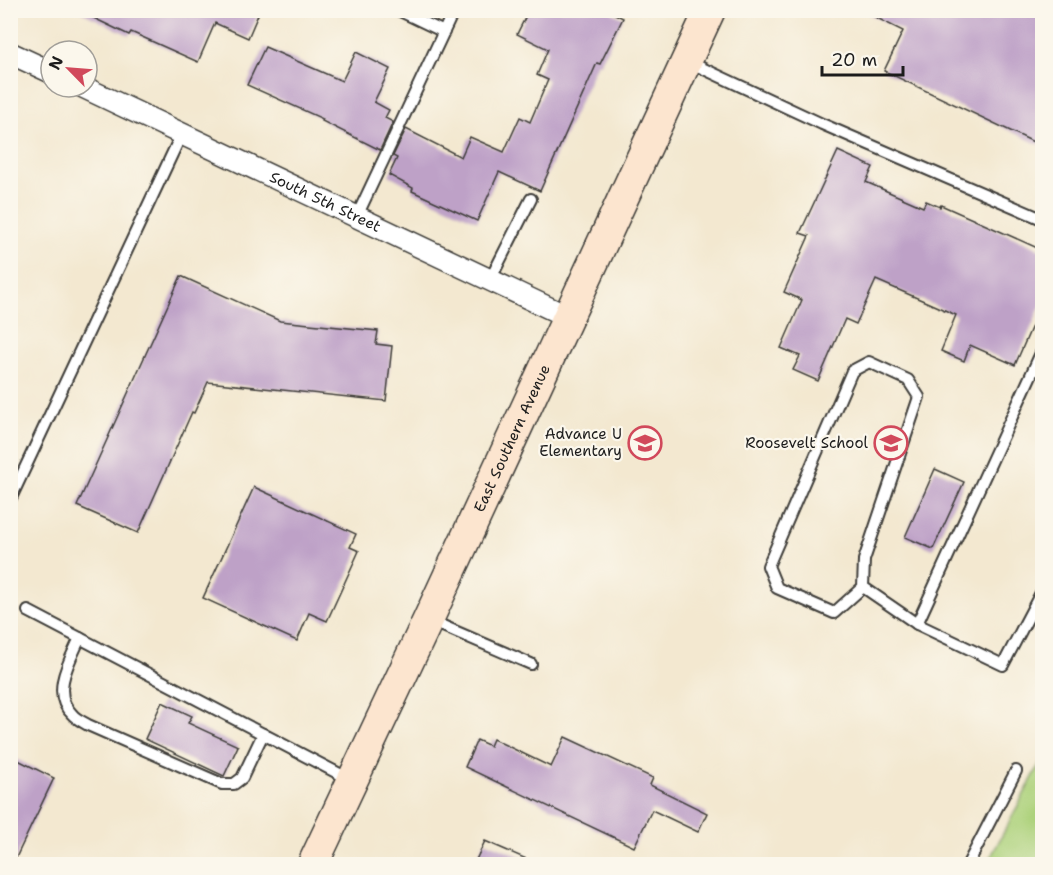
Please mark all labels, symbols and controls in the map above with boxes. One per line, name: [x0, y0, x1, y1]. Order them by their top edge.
north arrow: [39, 39, 99, 99]
scale bar: [822, 39, 903, 77]
text: 20 m: [831, 48, 877, 72]
text: N: [44, 53, 68, 73]
street label: South 5th Street: [266, 167, 384, 237]
street label: East Southern Avenue: [469, 361, 555, 515]
place label: Advance U Elementary: [539, 424, 622, 461]
school or university icon: Advance U Elementary: [627, 425, 663, 461]
school or university icon: Roosevelt School: [873, 425, 909, 461]
place label: Roosevelt School: [745, 433, 868, 453]

